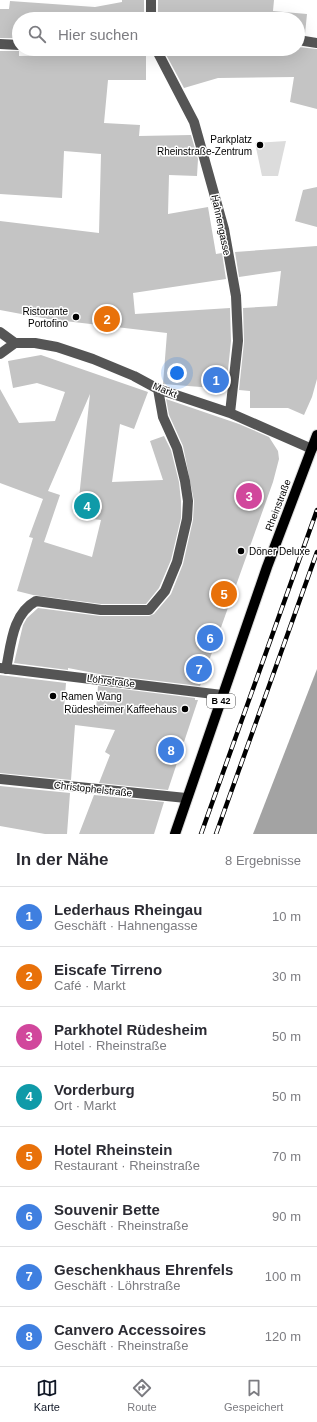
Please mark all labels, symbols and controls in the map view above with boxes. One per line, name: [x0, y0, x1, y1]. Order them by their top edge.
search box: [12, 12, 305, 56]
icon: search: [26, 23, 48, 45]
text: Hier suchen: [58, 26, 138, 43]
place label: Parkplatz Rheinstraße-Zentrum: [157, 134, 252, 157]
marker: Parkplatz Rheinstraße-Zentrum: [255, 140, 265, 150]
street label: Hahnengasse: [209, 194, 233, 257]
pin: 2: [94, 304, 120, 334]
place label: Ristorante Portofino: [22, 306, 68, 329]
marker: Ristorante Portofino: [71, 312, 81, 322]
your location: [167, 363, 187, 383]
pin: 1: [203, 365, 229, 395]
street label: Markt: [151, 380, 179, 400]
street label: Rheinstraße: [263, 477, 293, 532]
pin: 3: [236, 481, 262, 511]
pin: 4: [74, 491, 100, 521]
marker: Döner Deluxe: [236, 546, 246, 556]
place label: Döner Deluxe: [249, 546, 311, 557]
pin: 5: [211, 579, 237, 609]
pin: 6: [197, 623, 223, 653]
pin: 7: [186, 654, 212, 684]
street label: Löhrstraße: [86, 673, 136, 689]
marker: Ramen Wang: [48, 691, 58, 701]
place label: Ramen Wang: [61, 691, 122, 702]
road number: B 42: [207, 694, 235, 708]
place label: Rüdesheimer Kaffeehaus: [64, 704, 177, 715]
marker: Rüdesheimer Kaffeehaus: [180, 704, 190, 714]
pin: 8: [158, 735, 184, 765]
street label: Christophelstraße: [53, 779, 133, 799]
text: In der Nähe: [16, 850, 109, 869]
text: 8 Ergebnisse: [225, 853, 301, 868]
text: Lederhaus Rheingau: [54, 901, 202, 918]
text: 1: [25, 909, 33, 924]
text: 10 m: [272, 909, 301, 924]
text: Geschäft · Hahnengasse: [54, 918, 198, 933]
text: Eiscafe Tirreno: [54, 961, 162, 978]
text: 2: [25, 969, 33, 984]
text: 30 m: [272, 969, 301, 984]
text: Café · Markt: [54, 978, 126, 993]
text: Parkhotel Rüdesheim: [54, 1021, 207, 1038]
text: 3: [25, 1029, 33, 1044]
text: 50 m: [272, 1029, 301, 1044]
text: Hotel · Rheinstraße: [54, 1038, 167, 1053]
text: Vorderburg: [54, 1081, 135, 1098]
text: 4: [25, 1089, 33, 1104]
text: 50 m: [272, 1089, 301, 1104]
text: Ort · Markt: [54, 1098, 116, 1113]
text: Hotel Rheinstein: [54, 1141, 172, 1158]
text: 5: [25, 1149, 33, 1164]
text: 70 m: [272, 1149, 301, 1164]
text: Restaurant · Rheinstraße: [54, 1158, 200, 1173]
text: Souvenir Bette: [54, 1201, 160, 1218]
text: 6: [25, 1209, 33, 1224]
text: 90 m: [272, 1209, 301, 1224]
text: Geschäft · Rheinstraße: [54, 1218, 188, 1233]
text: Geschenkhaus Ehrenfels: [54, 1261, 233, 1278]
text: 7: [25, 1269, 33, 1284]
text: 100 m: [265, 1269, 301, 1284]
text: Geschäft · Löhrstraße: [54, 1278, 180, 1293]
text: Canvero Accessoires: [54, 1321, 206, 1338]
text: 8: [25, 1329, 33, 1344]
text: 120 m: [265, 1329, 301, 1344]
text: Geschäft · Rheinstraße: [54, 1338, 188, 1353]
tab: Karte: [34, 1377, 60, 1413]
tab: Route: [127, 1377, 157, 1413]
tab: Gespeichert: [224, 1377, 283, 1413]

